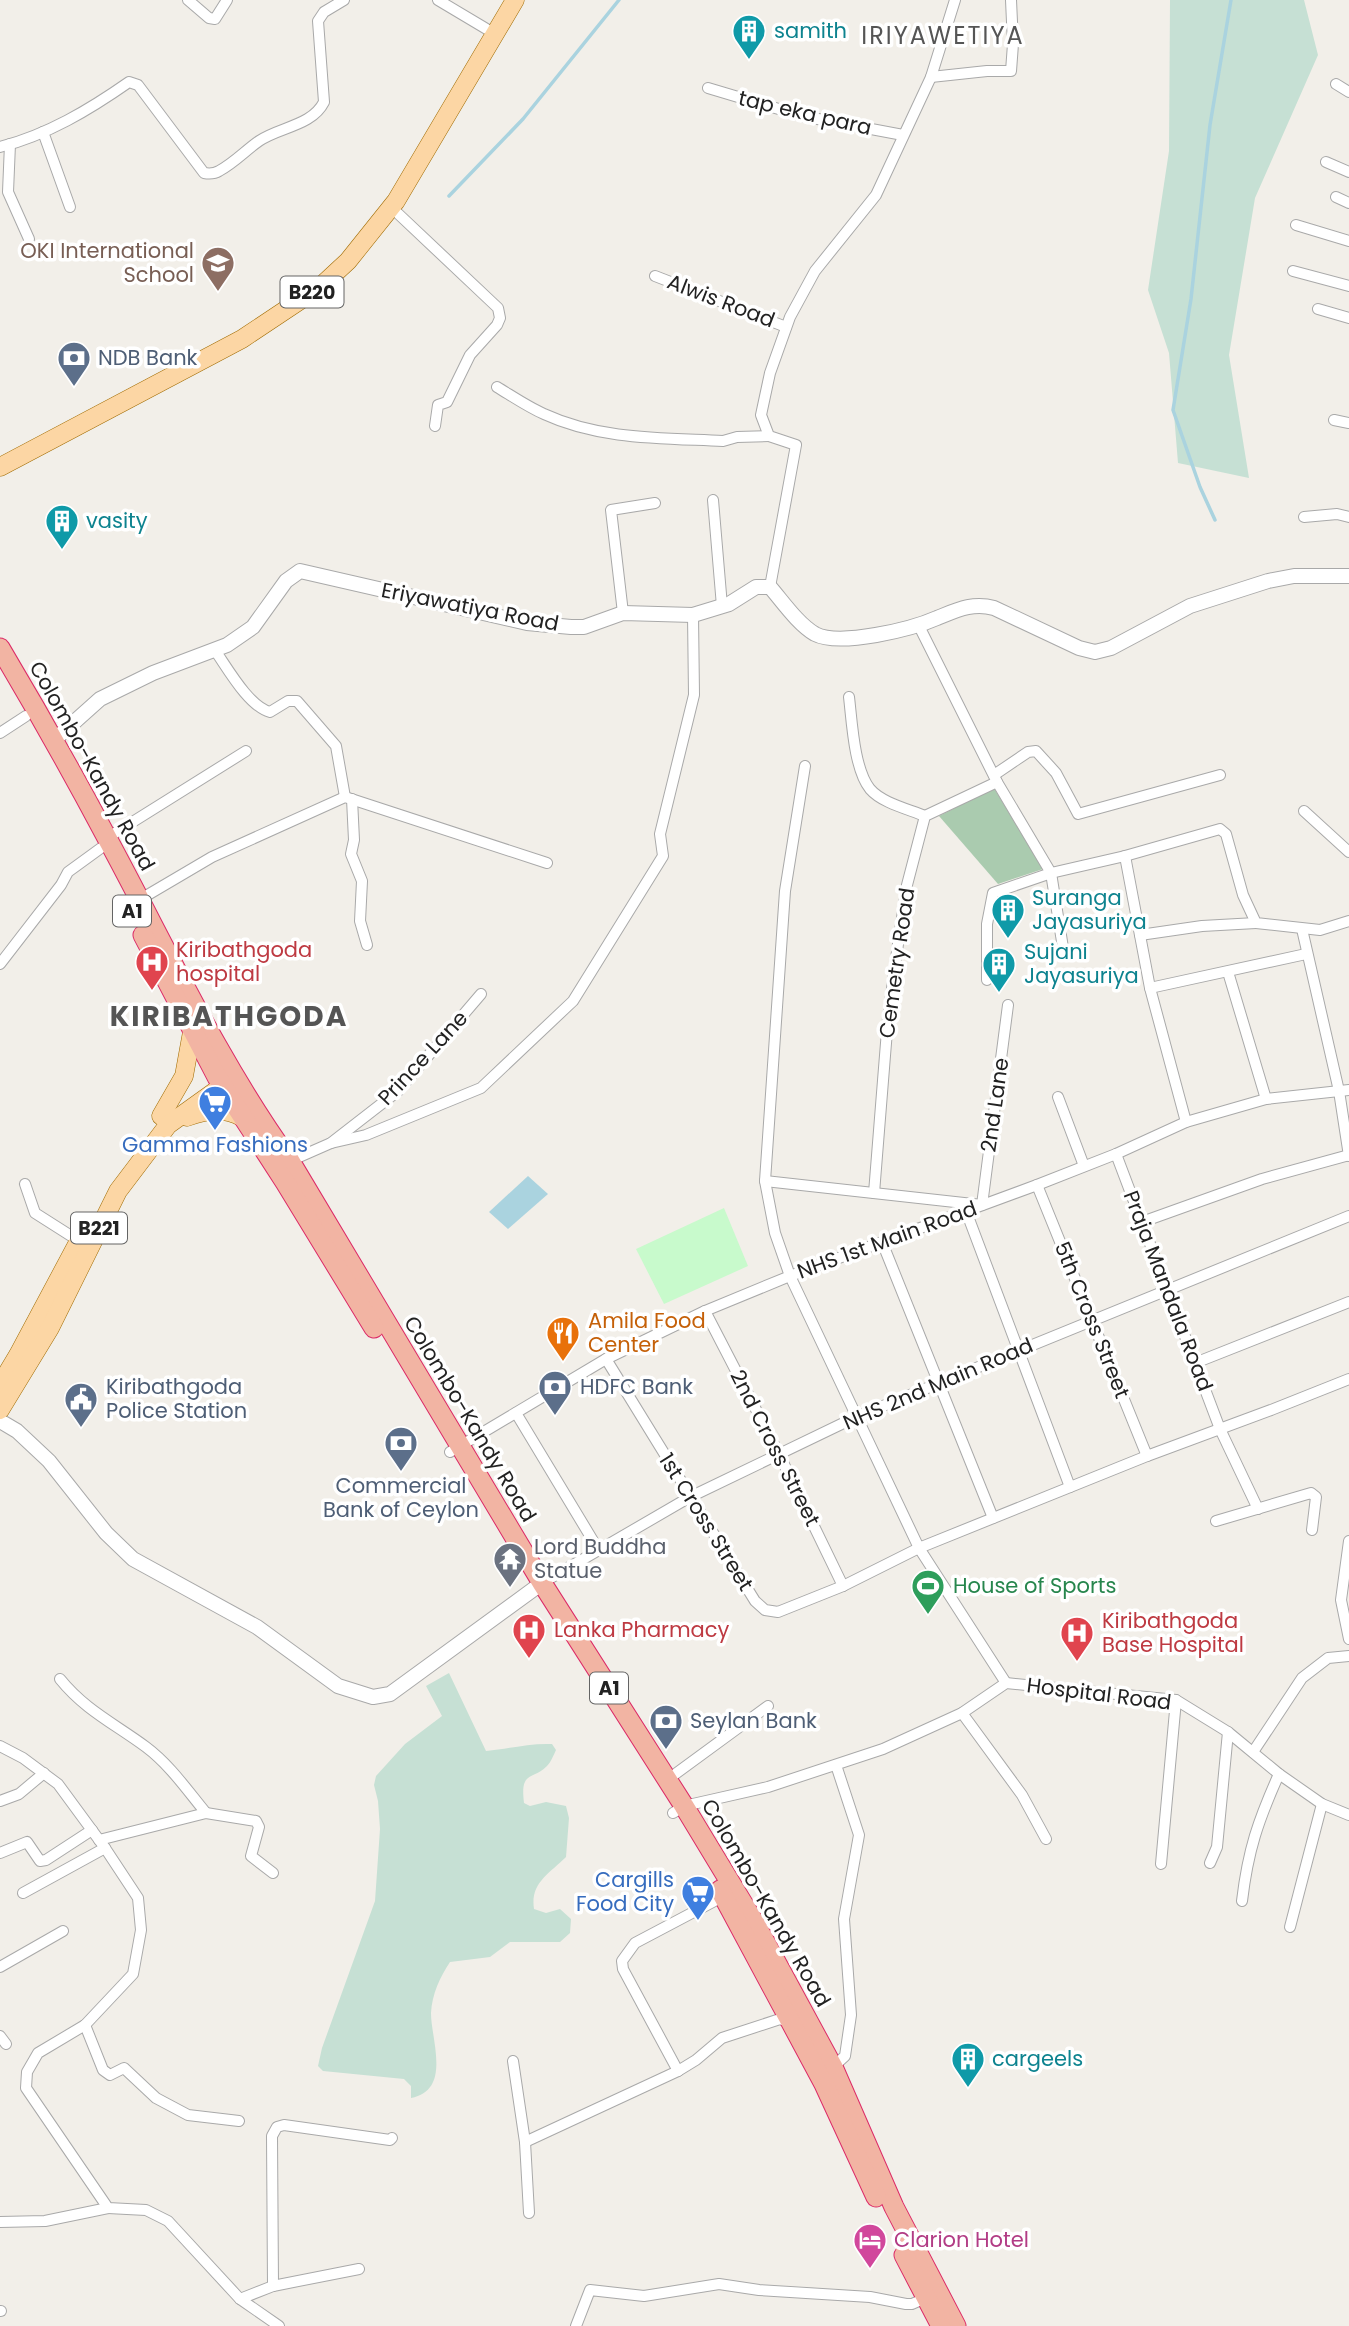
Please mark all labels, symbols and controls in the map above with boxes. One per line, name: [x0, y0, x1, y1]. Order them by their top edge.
building icon: samith: [730, 12, 768, 61]
place label: samith: [774, 16, 847, 45]
district label: IRIYAWETIYA: [861, 19, 1025, 52]
street label: tap eka para: [736, 83, 874, 142]
place label: OKI International School: [20, 236, 194, 289]
school or university icon: OKI International School: [199, 244, 237, 293]
street label: Alwis Road: [663, 267, 779, 334]
road number: B220: [280, 276, 344, 308]
bank icon: NDB Bank: [55, 339, 93, 388]
place label: NDB Bank: [98, 343, 198, 372]
building icon: vasity: [43, 502, 81, 551]
place label: vasity: [86, 506, 148, 535]
street label: Eriyawatiya Road: [379, 575, 561, 638]
street label: Colombo-Kandy Road: [23, 656, 162, 876]
place label: Suranga Jayasuriya: [1032, 883, 1147, 936]
street label: Cemetry Road: [872, 886, 921, 1040]
building icon: Suranga Jayasuriya: [989, 891, 1027, 940]
road number: A1: [113, 896, 151, 926]
place label: Kiribathgoda hospital: [176, 935, 312, 988]
place label: Sujani Jayasuriya: [1024, 937, 1139, 990]
hospital icon: Kiribathgoda hospital: [133, 943, 171, 992]
building icon: Sujani Jayasuriya: [980, 945, 1018, 994]
district label: KIRIBATHGODA: [110, 997, 348, 1036]
street label: Prince Lane: [371, 1004, 474, 1111]
street label: 2nd Lane: [974, 1056, 1015, 1154]
supermarket icon: Gamma Fashions: [196, 1083, 234, 1132]
place label: Gamma Fashions: [122, 1130, 308, 1159]
street label: Praja Mandala Road: [1117, 1186, 1220, 1395]
street label: NHS 1st Main Road: [793, 1194, 981, 1286]
road number: B221: [71, 1212, 127, 1244]
street label: 5th Cross Street: [1048, 1237, 1137, 1402]
place label: Amila Food Center: [588, 1306, 706, 1359]
street label: Colombo-Kandy Road: [397, 1310, 544, 1527]
restaurant icon: Amila Food Center: [544, 1314, 582, 1363]
street label: NHS 2nd Main Road: [838, 1330, 1037, 1437]
street label: 2nd Cross Street: [724, 1365, 827, 1531]
bank icon: HDFC Bank: [536, 1368, 574, 1417]
place label: Kiribathgoda Police Station: [106, 1372, 247, 1425]
place label: HDFC Bank: [580, 1372, 693, 1401]
public building icon: Kiribathgoda Police Station: [62, 1380, 100, 1429]
bank icon: Commercial Bank of Ceylon: [382, 1424, 420, 1473]
street label: 1st Cross Street: [652, 1447, 760, 1596]
place label: Commercial Bank of Ceylon: [323, 1471, 479, 1524]
place label: Lord Buddha Statue: [534, 1532, 667, 1585]
temple icon: Lord Buddha Statue: [491, 1540, 529, 1589]
sports icon: House of Sports: [909, 1567, 947, 1616]
place label: House of Sports: [953, 1571, 1116, 1600]
place label: Kiribathgoda Base Hospital: [1102, 1606, 1244, 1659]
hospital icon: Lanka Pharmacy: [510, 1611, 548, 1660]
hospital icon: Kiribathgoda Base Hospital: [1058, 1614, 1096, 1663]
place label: Lanka Pharmacy: [554, 1615, 730, 1644]
street label: Hospital Road: [1025, 1670, 1173, 1717]
road number: A1: [590, 1672, 628, 1704]
bank icon: Seylan Bank: [647, 1702, 685, 1751]
place label: Seylan Bank: [690, 1706, 817, 1735]
street label: Colombo-Kandy Road: [695, 1794, 838, 2012]
place label: Cargills Food City: [576, 1865, 674, 1918]
supermarket icon: Cargills Food City: [679, 1873, 717, 1922]
building icon: cargeels: [949, 2040, 987, 2089]
place label: cargeels: [992, 2044, 1083, 2073]
hotel icon: Clarion Hotel: [851, 2221, 889, 2270]
place label: Clarion Hotel: [894, 2225, 1029, 2254]

